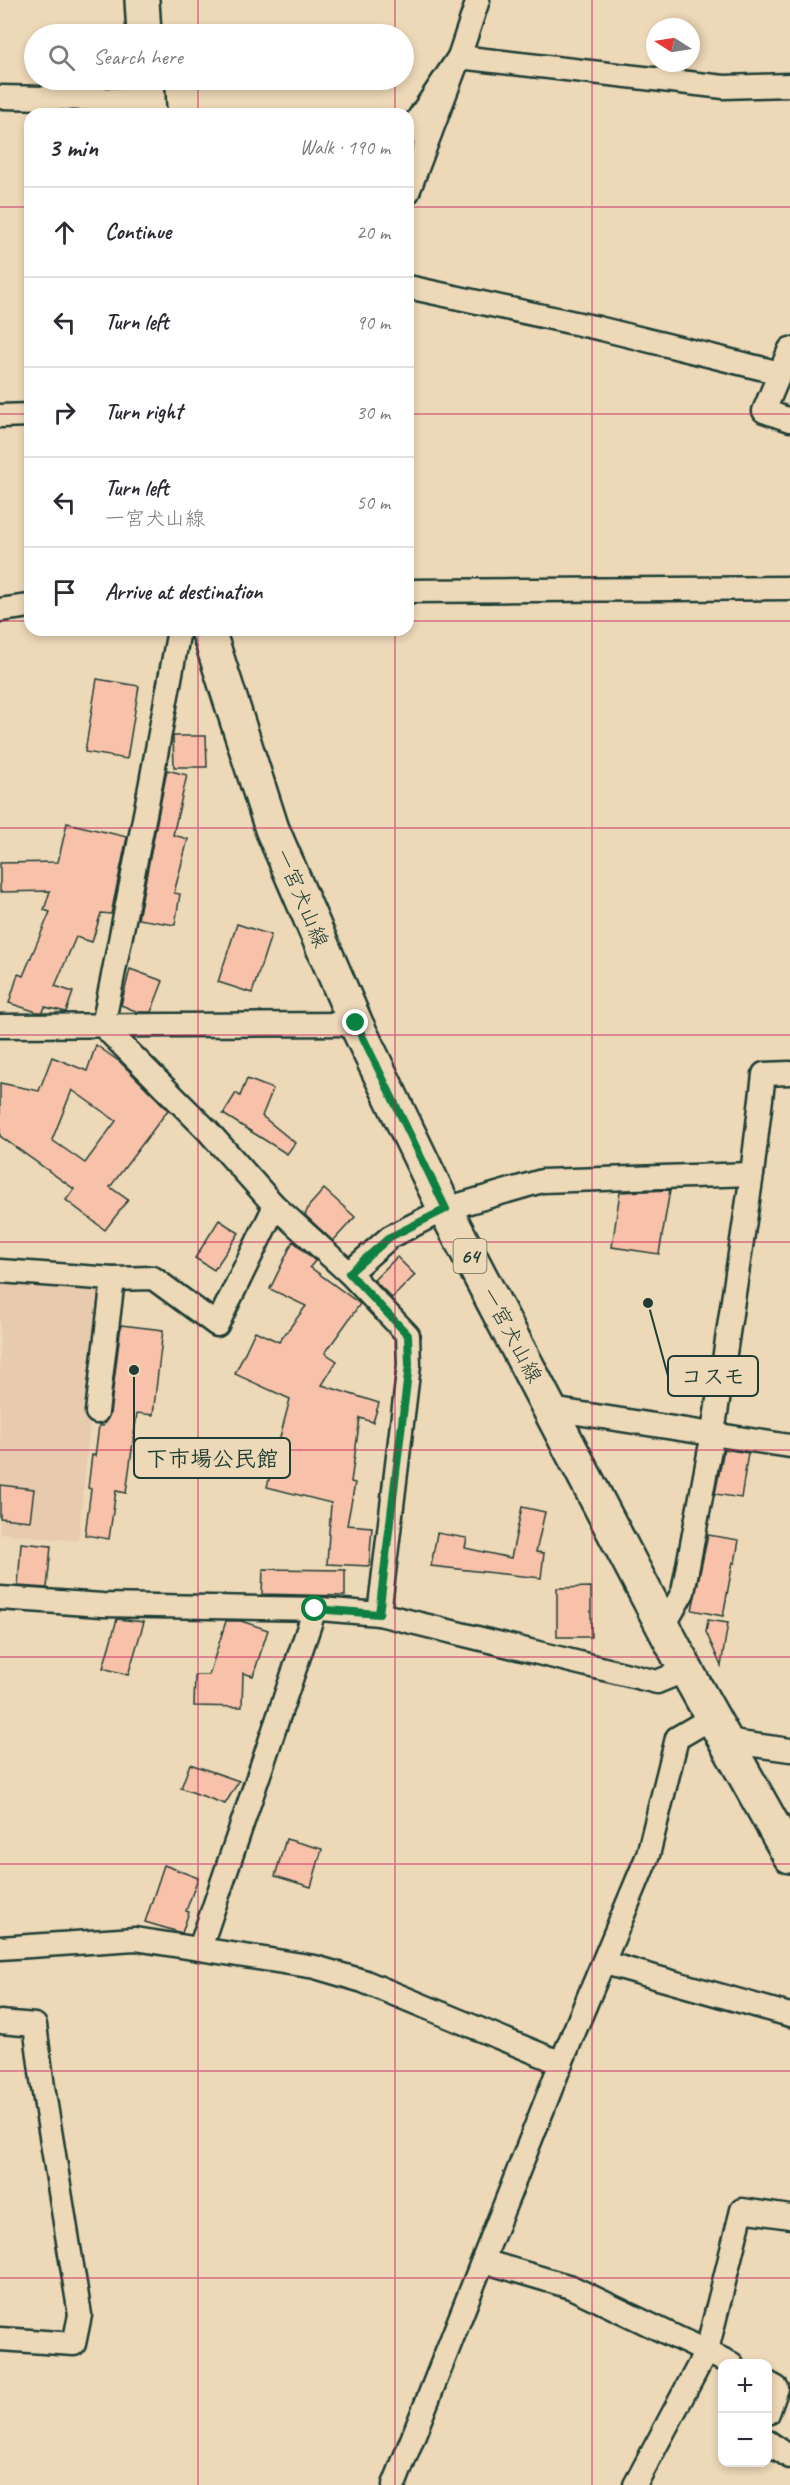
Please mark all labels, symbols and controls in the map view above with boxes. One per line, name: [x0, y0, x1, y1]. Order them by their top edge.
north arrow: [646, 18, 700, 72]
search box: [24, 24, 414, 90]
icon: search: [45, 41, 78, 74]
text: Search here: [93, 43, 183, 71]
text: 3 min: [48, 131, 98, 164]
text: Walk · 190 m: [300, 135, 390, 160]
icon: ahead: [48, 216, 81, 249]
text: Continue: [105, 218, 171, 246]
text: 20 m: [356, 220, 390, 245]
icon: left: [48, 306, 81, 339]
text: Turn left: [105, 308, 169, 336]
text: 90 m: [356, 310, 390, 335]
icon: right: [48, 396, 81, 429]
text: Turn right: [105, 398, 182, 426]
text: 30 m: [356, 400, 390, 425]
text: Turn left: [105, 474, 169, 502]
icon: left: [48, 486, 81, 519]
text: 50 m: [356, 490, 390, 515]
text: 一宮犬山線: [105, 506, 205, 531]
icon: arrive: [48, 576, 81, 609]
text: Arrive at destination: [105, 578, 262, 606]
street label: 一宮犬山線: [270, 845, 334, 951]
route end: [342, 1009, 368, 1035]
road number: 64: [454, 1239, 486, 1273]
street label: 一宮犬山線: [476, 1283, 548, 1387]
callout: コスモ: [668, 1356, 758, 1396]
text: コスモ: [680, 1363, 746, 1391]
callout: 下市場公民館: [134, 1438, 290, 1478]
text: 下市場公民館: [146, 1445, 278, 1473]
route start: [301, 1595, 327, 1621]
map controls: [718, 2359, 772, 2467]
button: +: [718, 2359, 772, 2413]
button: −: [718, 2413, 772, 2467]

